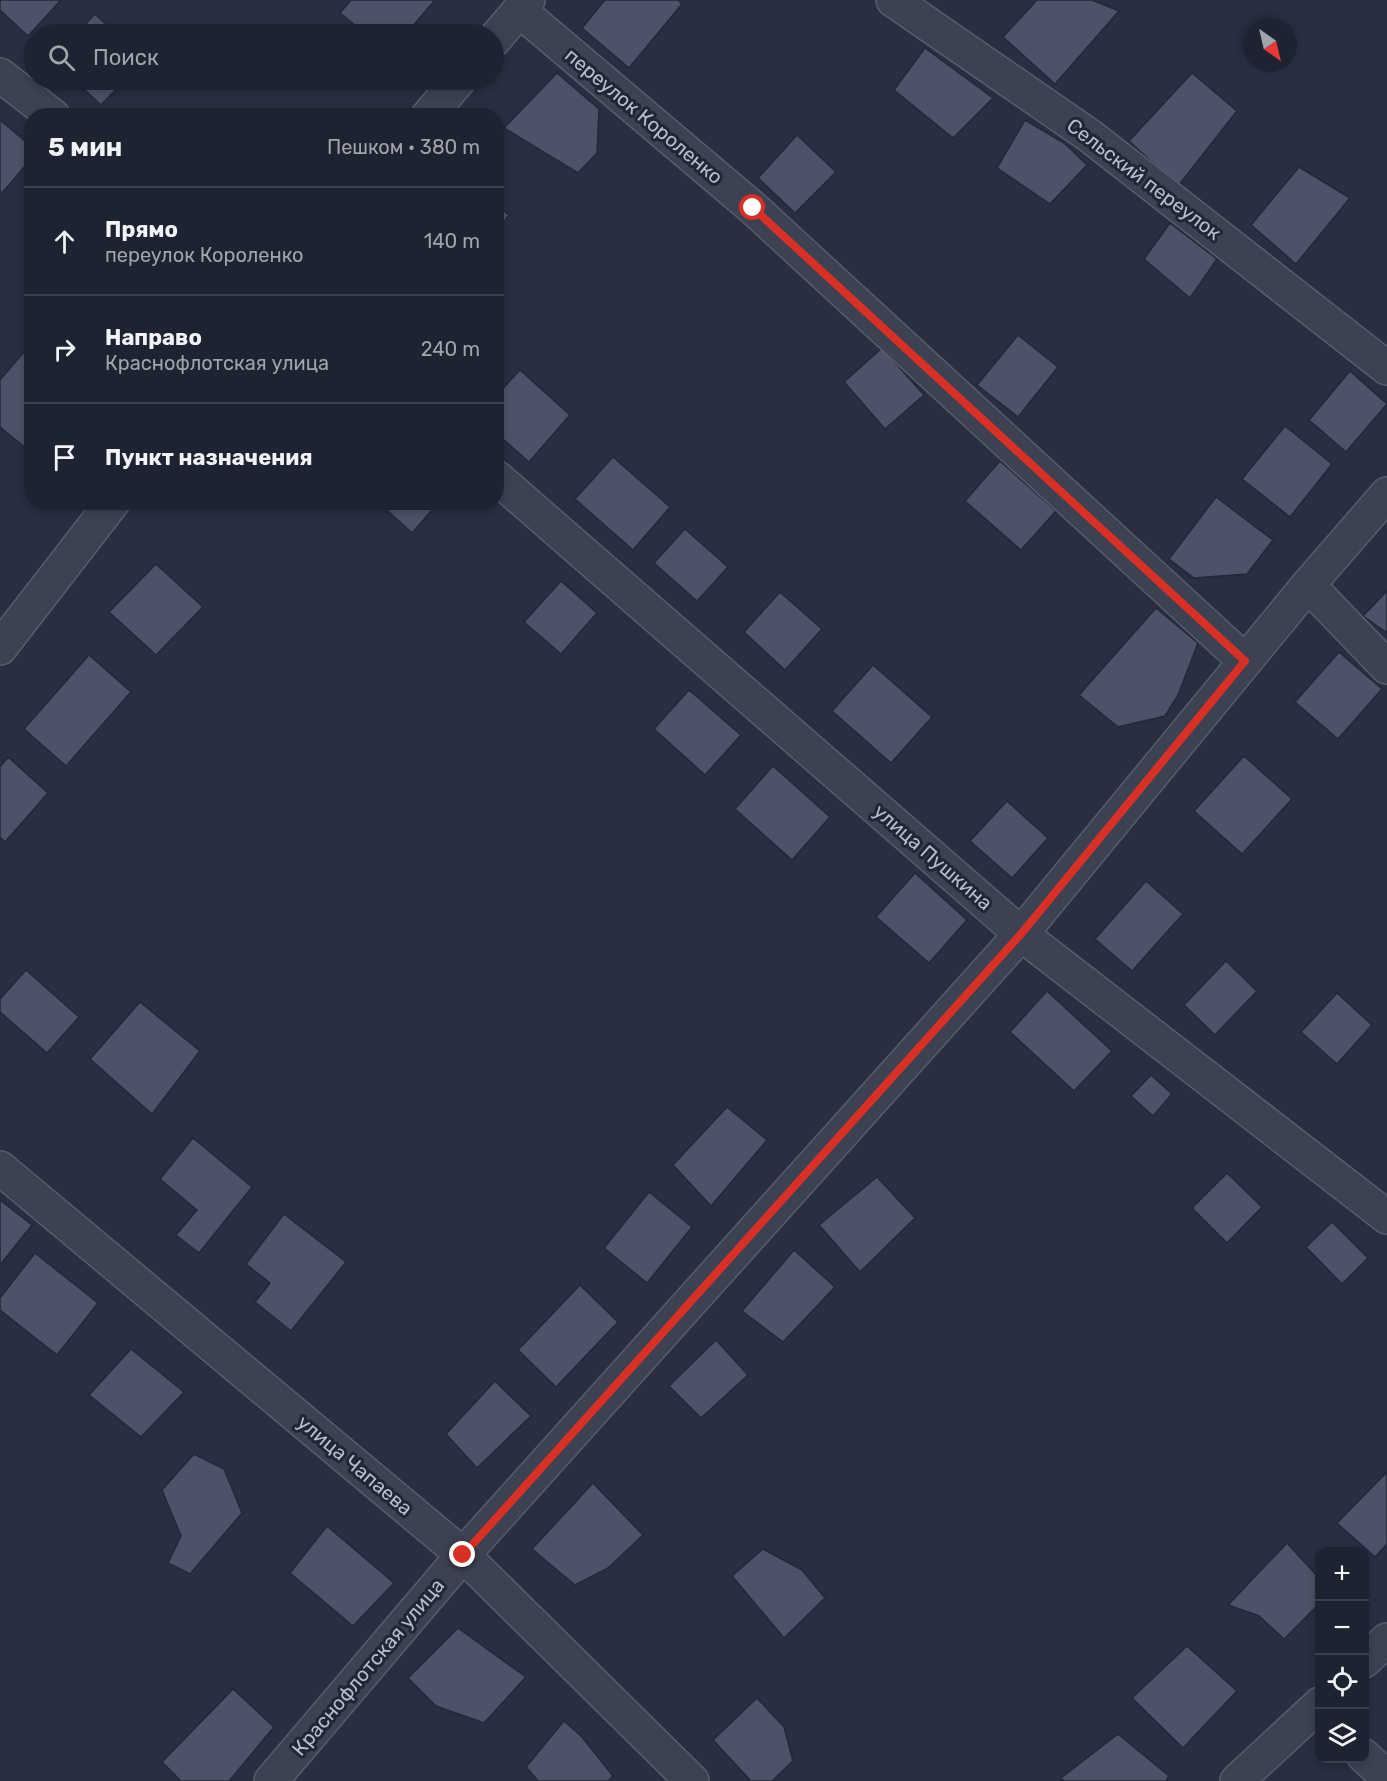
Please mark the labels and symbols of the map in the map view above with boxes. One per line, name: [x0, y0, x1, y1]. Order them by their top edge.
north arrow: [1243, 18, 1297, 72]
street label: переулок Короленко: [560, 43, 728, 189]
street label: Сельский переулок: [1062, 113, 1226, 245]
route start: [739, 194, 765, 220]
street label: улица Пушкина: [869, 799, 997, 915]
street label: улица Чапаева: [293, 1410, 417, 1520]
route end: [449, 1541, 475, 1567]
street label: Краснофлотская улица: [287, 1573, 449, 1761]

